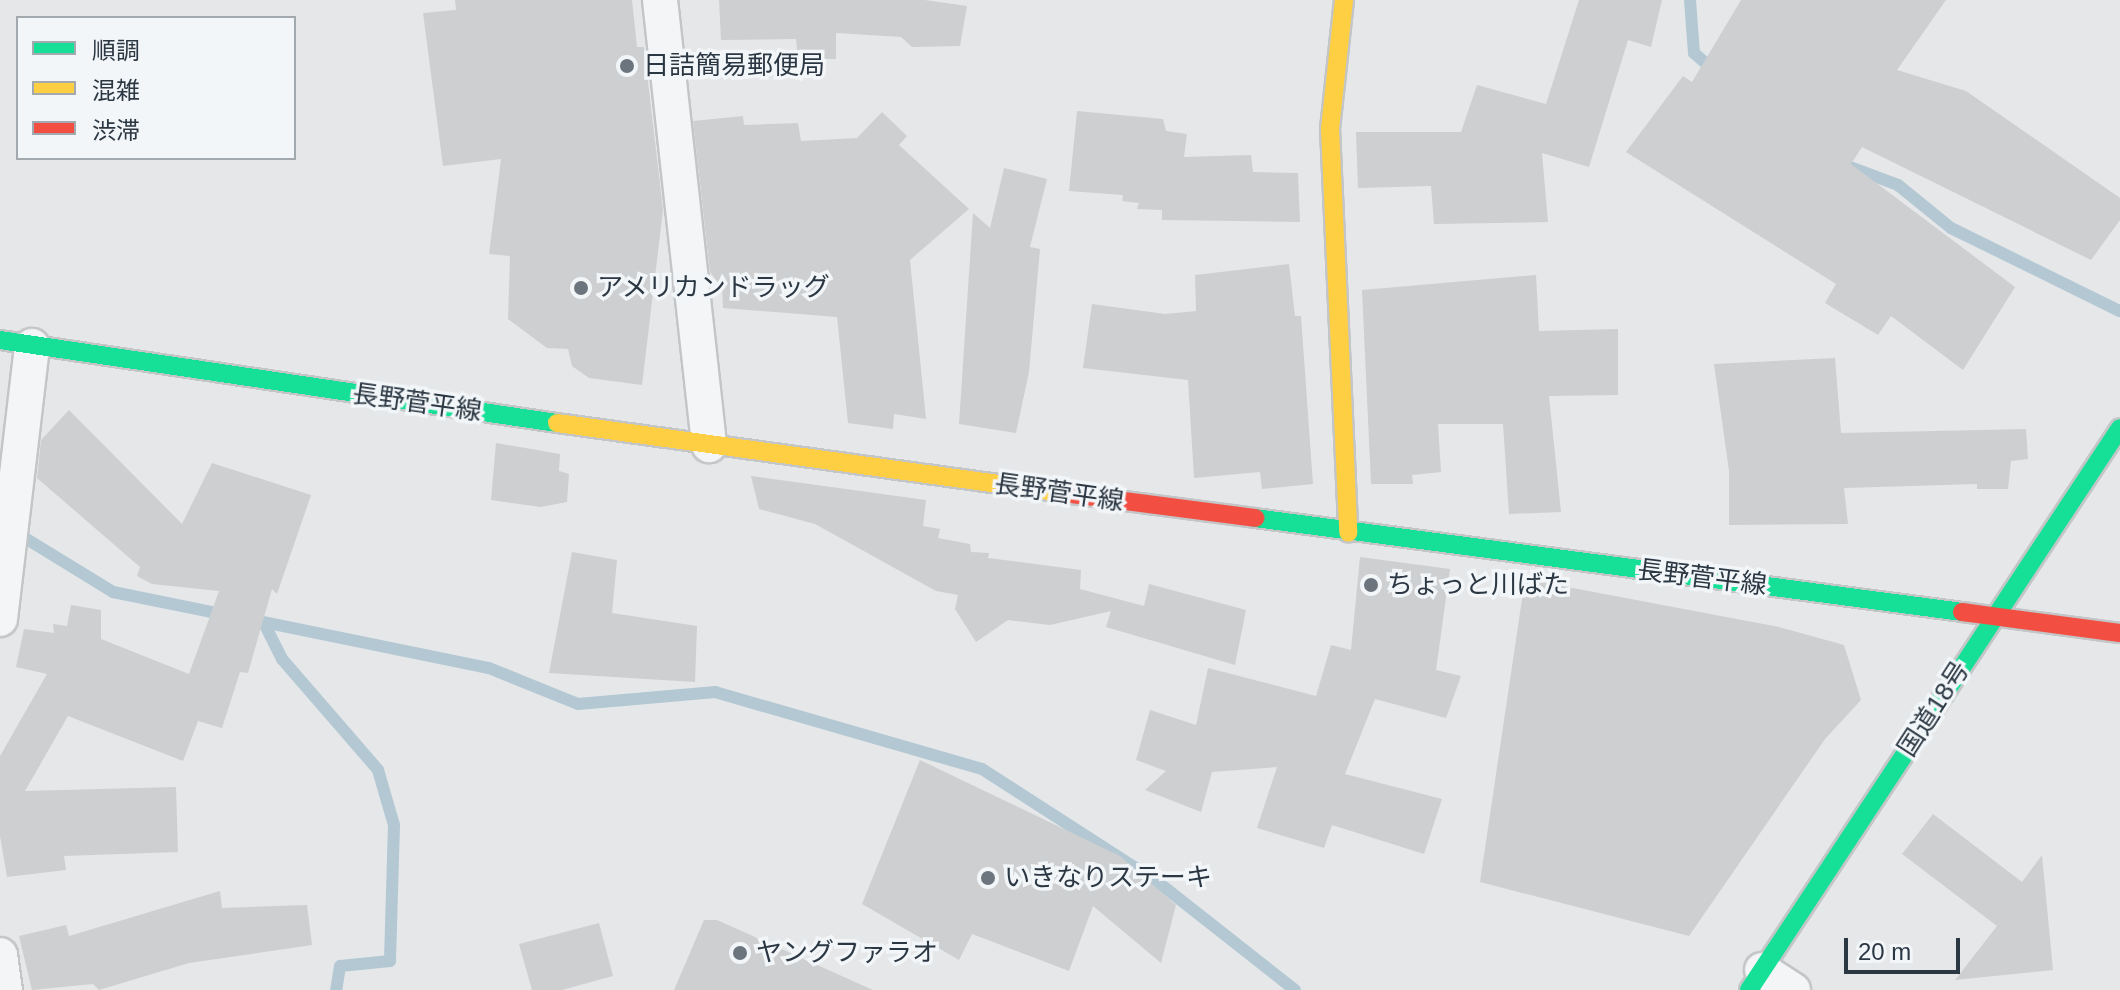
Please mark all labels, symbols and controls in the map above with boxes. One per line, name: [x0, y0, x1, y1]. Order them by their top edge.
legend: [16, 16, 296, 160]
text: 順調: [92, 37, 140, 64]
place label: 日詰簡易郵便局: [643, 50, 825, 82]
marker: 日詰簡易郵便局: [618, 57, 636, 75]
text: 混雑: [92, 77, 140, 104]
text: 渋滞: [92, 117, 140, 144]
place label: アメリカンドラッグ: [597, 272, 831, 304]
marker: アメリカンドラッグ: [572, 279, 590, 297]
street label: 長野菅平線: [350, 379, 484, 427]
street label: 長野菅平線: [992, 469, 1126, 517]
street label: 長野菅平線: [1636, 555, 1768, 601]
place label: ちょっと川ばた: [1387, 569, 1569, 601]
marker: ちょっと川ばた: [1362, 576, 1380, 594]
street label: 国道18号: [1892, 656, 1976, 762]
place label: いきなりステーキ: [1004, 862, 1212, 894]
marker: いきなりステーキ: [979, 869, 997, 887]
scale bar: [1848, 922, 1964, 972]
place label: ヤングファラオ: [756, 937, 938, 969]
text: 20 m: [1858, 938, 1911, 965]
marker: ヤングファラオ: [731, 944, 749, 962]

